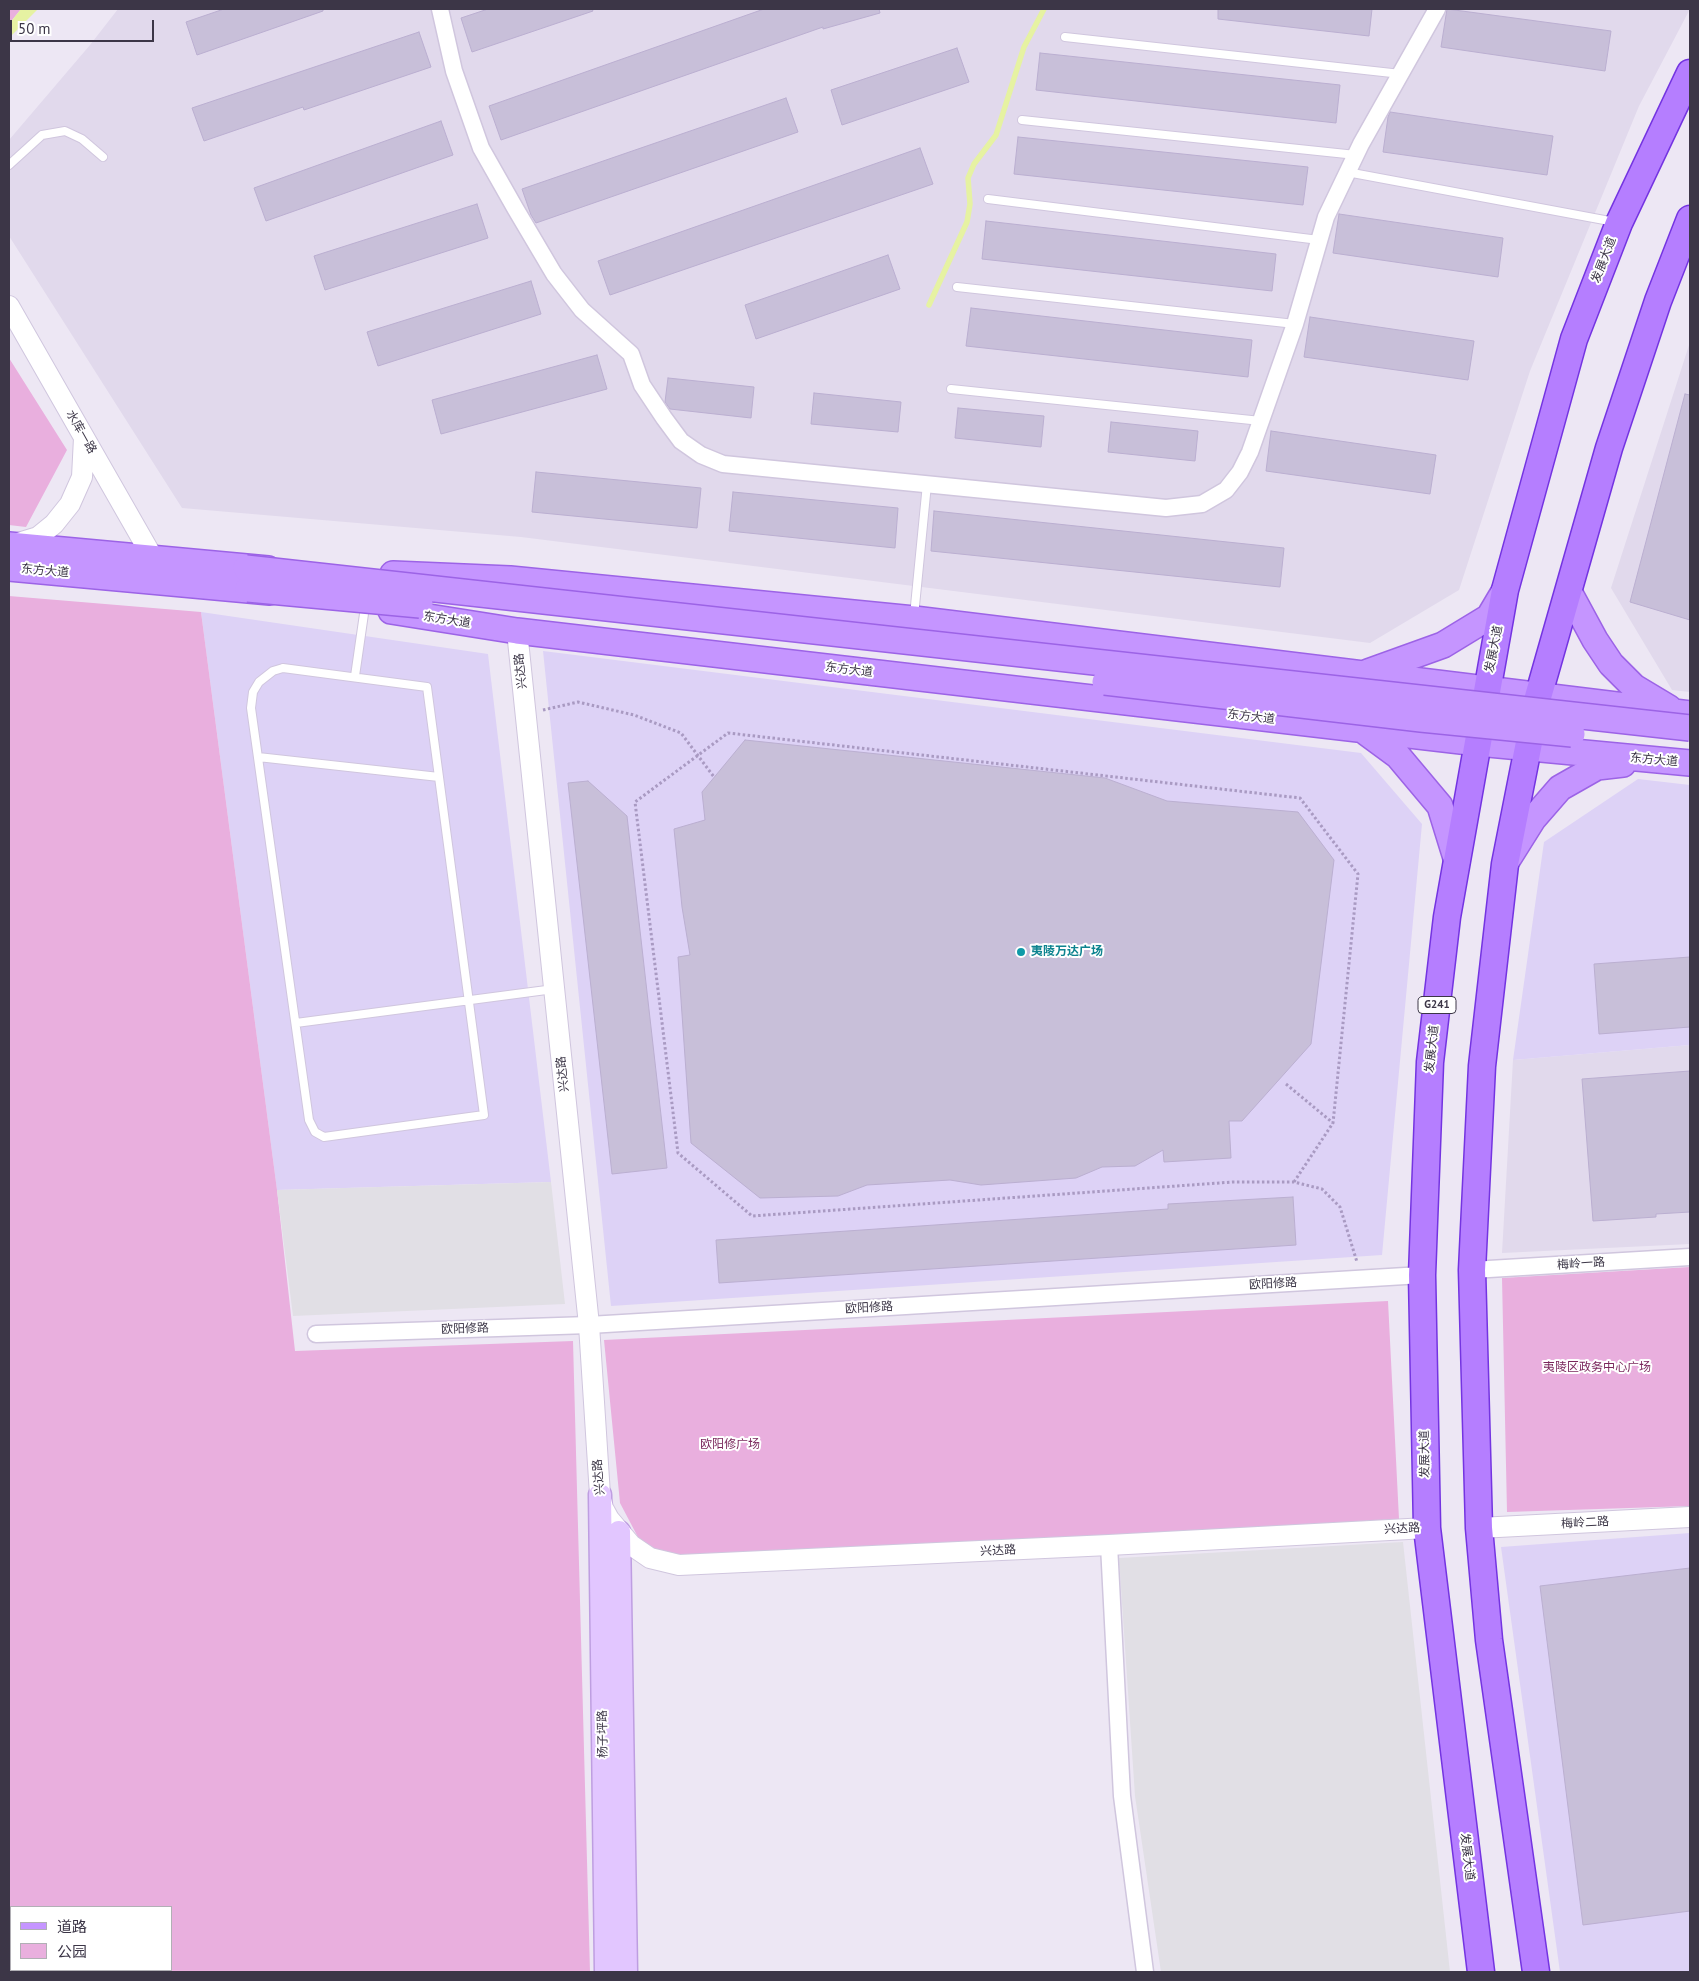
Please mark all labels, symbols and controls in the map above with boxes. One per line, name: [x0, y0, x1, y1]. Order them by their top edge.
scale bar: [12, 10, 156, 42]
text: 50 m: [18, 19, 51, 38]
street label: 发展大道: [1589, 235, 1619, 285]
street label: 水库一路: [63, 408, 99, 456]
street label: 东方大道: [20, 562, 70, 580]
street label: 东方大道: [422, 609, 472, 631]
street label: 发展大道: [1482, 624, 1506, 674]
street label: 兴达路: [512, 652, 530, 690]
street label: 东方大道: [824, 660, 874, 680]
street label: 东方大道: [1226, 707, 1276, 727]
street label: 东方大道: [1629, 751, 1679, 769]
place label: 夷陵万达广场: [1031, 945, 1103, 959]
marker: 夷陵万达广场: [1015, 946, 1027, 958]
road number: G241: [1418, 996, 1456, 1014]
street label: 发展大道: [1422, 1024, 1442, 1074]
street label: 兴达路: [554, 1055, 572, 1093]
street label: 梅岭一路: [1557, 1255, 1605, 1273]
street label: 欧阳修路: [1249, 1276, 1297, 1292]
street label: 欧阳修路: [845, 1300, 893, 1316]
street label: 欧阳修路: [441, 1321, 489, 1337]
park label: 夷陵区政务中心广场: [1543, 1361, 1651, 1375]
street label: 发展大道: [1417, 1430, 1433, 1478]
park label: 欧阳修广场: [700, 1438, 760, 1452]
street label: 兴达路: [590, 1458, 608, 1496]
street label: 梅岭二路: [1561, 1515, 1609, 1531]
street label: 兴达路: [1384, 1521, 1420, 1537]
street label: 兴达路: [980, 1543, 1016, 1559]
street label: 杨子坪路: [595, 1710, 611, 1758]
street label: 发展大道: [1457, 1832, 1477, 1882]
legend: [10, 1906, 172, 1971]
text: 道路: [57, 1917, 87, 1936]
text: 公园: [57, 1942, 87, 1961]

